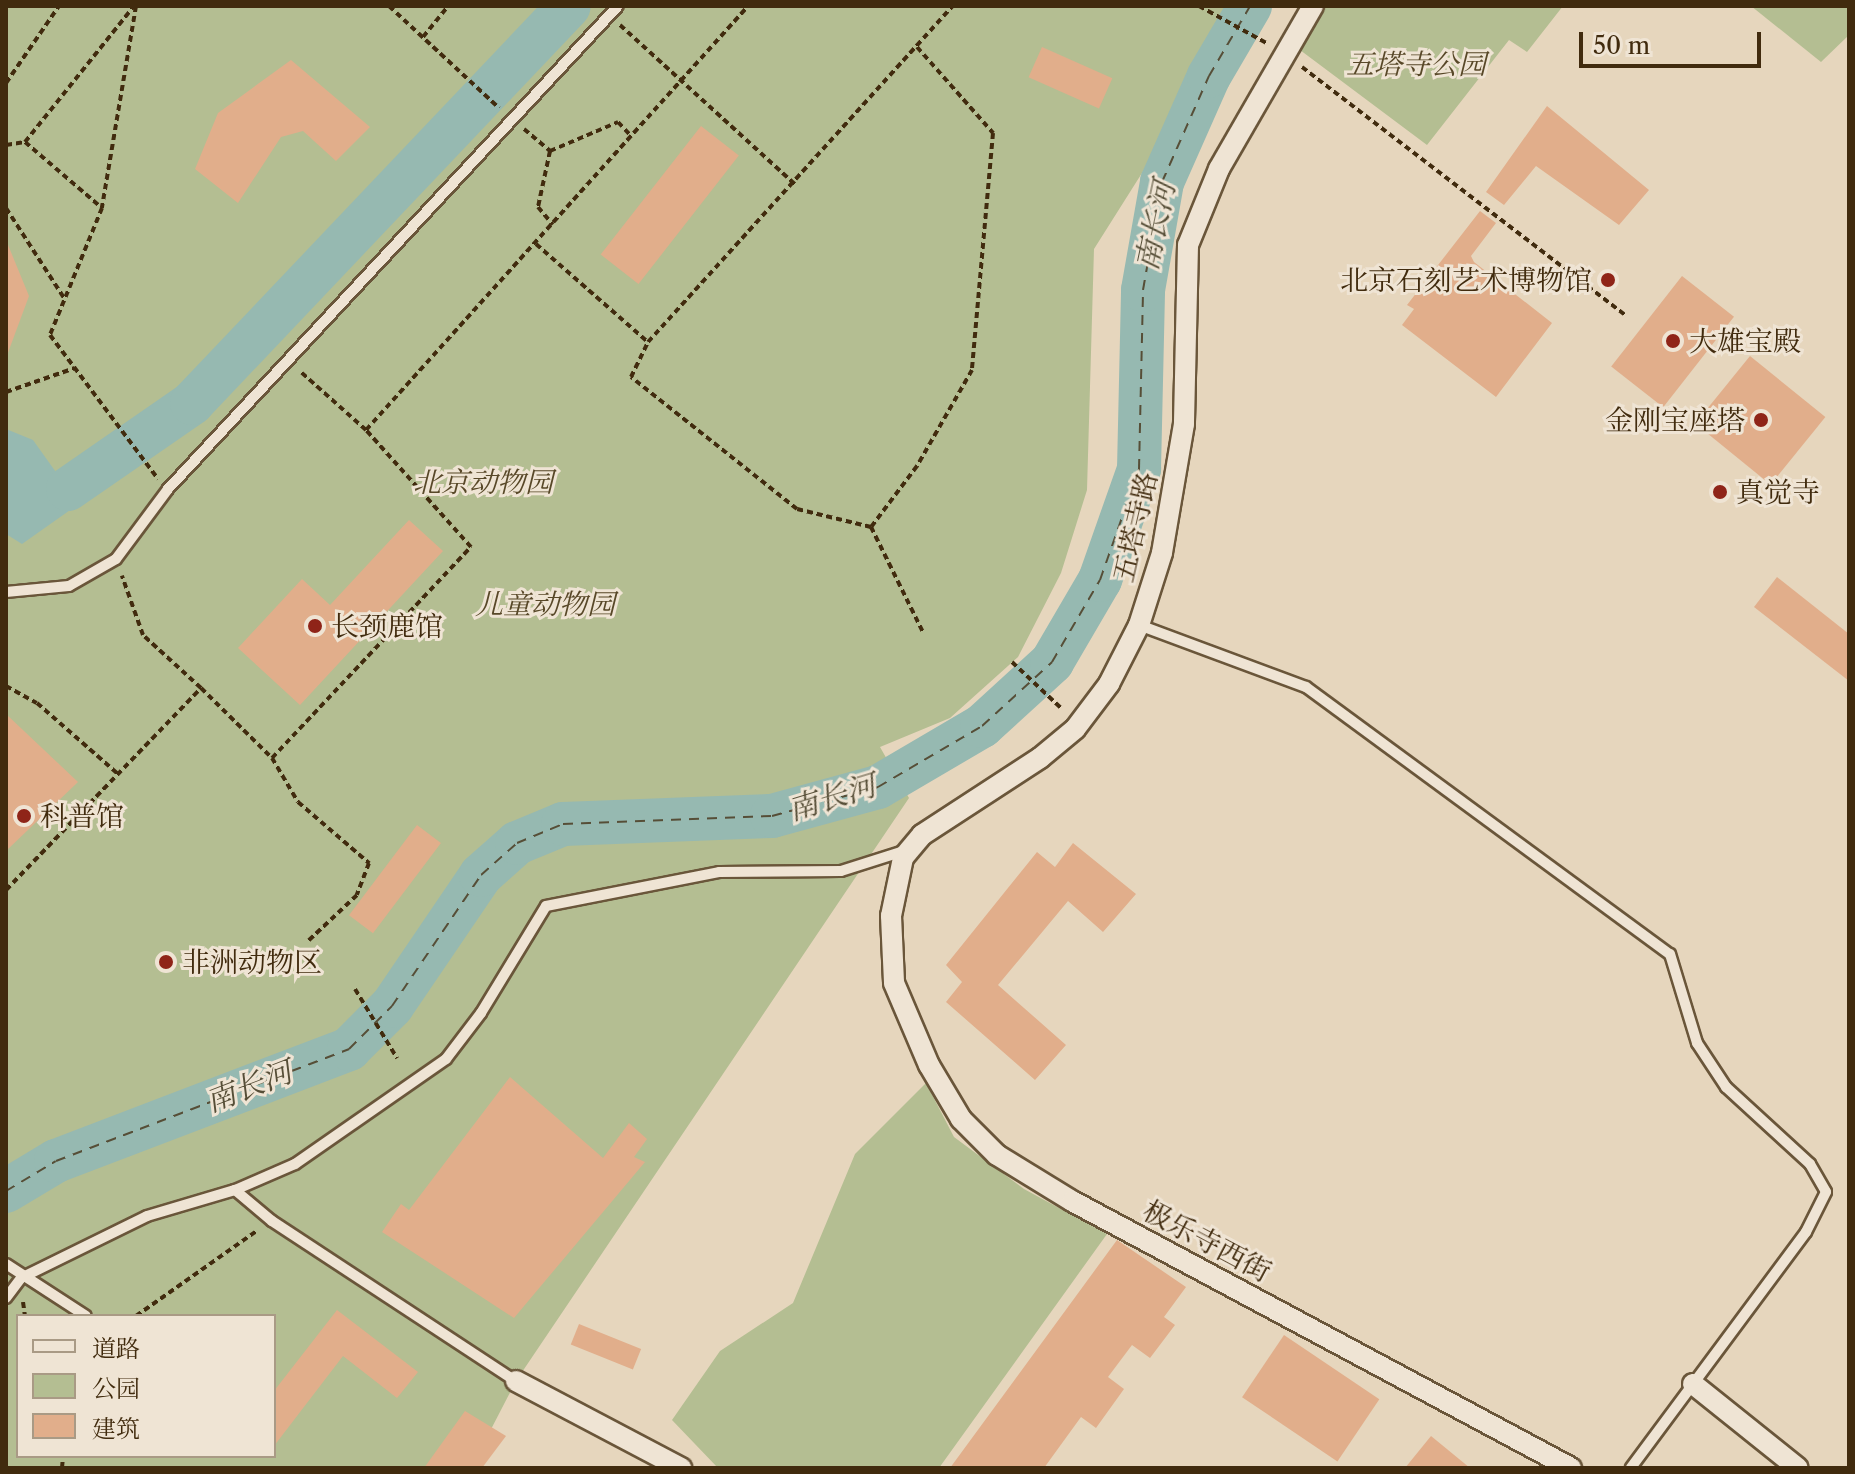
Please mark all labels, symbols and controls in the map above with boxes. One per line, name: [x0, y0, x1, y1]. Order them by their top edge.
scale bar: [1583, 16, 1765, 66]
text: 50 m: [1593, 31, 1650, 60]
park label: 五塔寺公园: [1346, 47, 1486, 81]
water label: 南长河: [1129, 178, 1183, 274]
place label: 北京石刻艺术博物馆: [1340, 263, 1592, 297]
marker: 北京石刻艺术博物馆: [1599, 271, 1617, 289]
place label: 大雄宝殿: [1689, 324, 1801, 358]
marker: 大雄宝殿: [1664, 332, 1682, 350]
place label: 金刚宝座塔: [1605, 403, 1745, 437]
marker: 金刚宝座塔: [1752, 411, 1770, 429]
park label: 北京动物园: [413, 465, 553, 499]
street label: 五塔寺路: [1106, 469, 1164, 585]
place label: 真觉寺: [1736, 475, 1820, 509]
marker: 真觉寺: [1711, 483, 1729, 501]
park label: 儿童动物园: [475, 587, 615, 621]
place label: 长颈鹿馆: [331, 609, 443, 643]
marker: 长颈鹿馆: [306, 617, 324, 635]
water label: 南长河: [784, 768, 880, 828]
place label: 科普馆: [40, 799, 124, 833]
marker: 科普馆: [15, 807, 33, 825]
place label: 非洲动物区: [182, 945, 322, 979]
marker: 非洲动物区: [157, 953, 175, 971]
water label: 南长河: [201, 1054, 297, 1120]
street label: 极乐寺西街: [1137, 1193, 1277, 1289]
legend: [16, 1314, 276, 1458]
text: 道路: [92, 1334, 140, 1363]
text: 公园: [92, 1374, 140, 1403]
text: 建筑: [92, 1414, 140, 1443]

